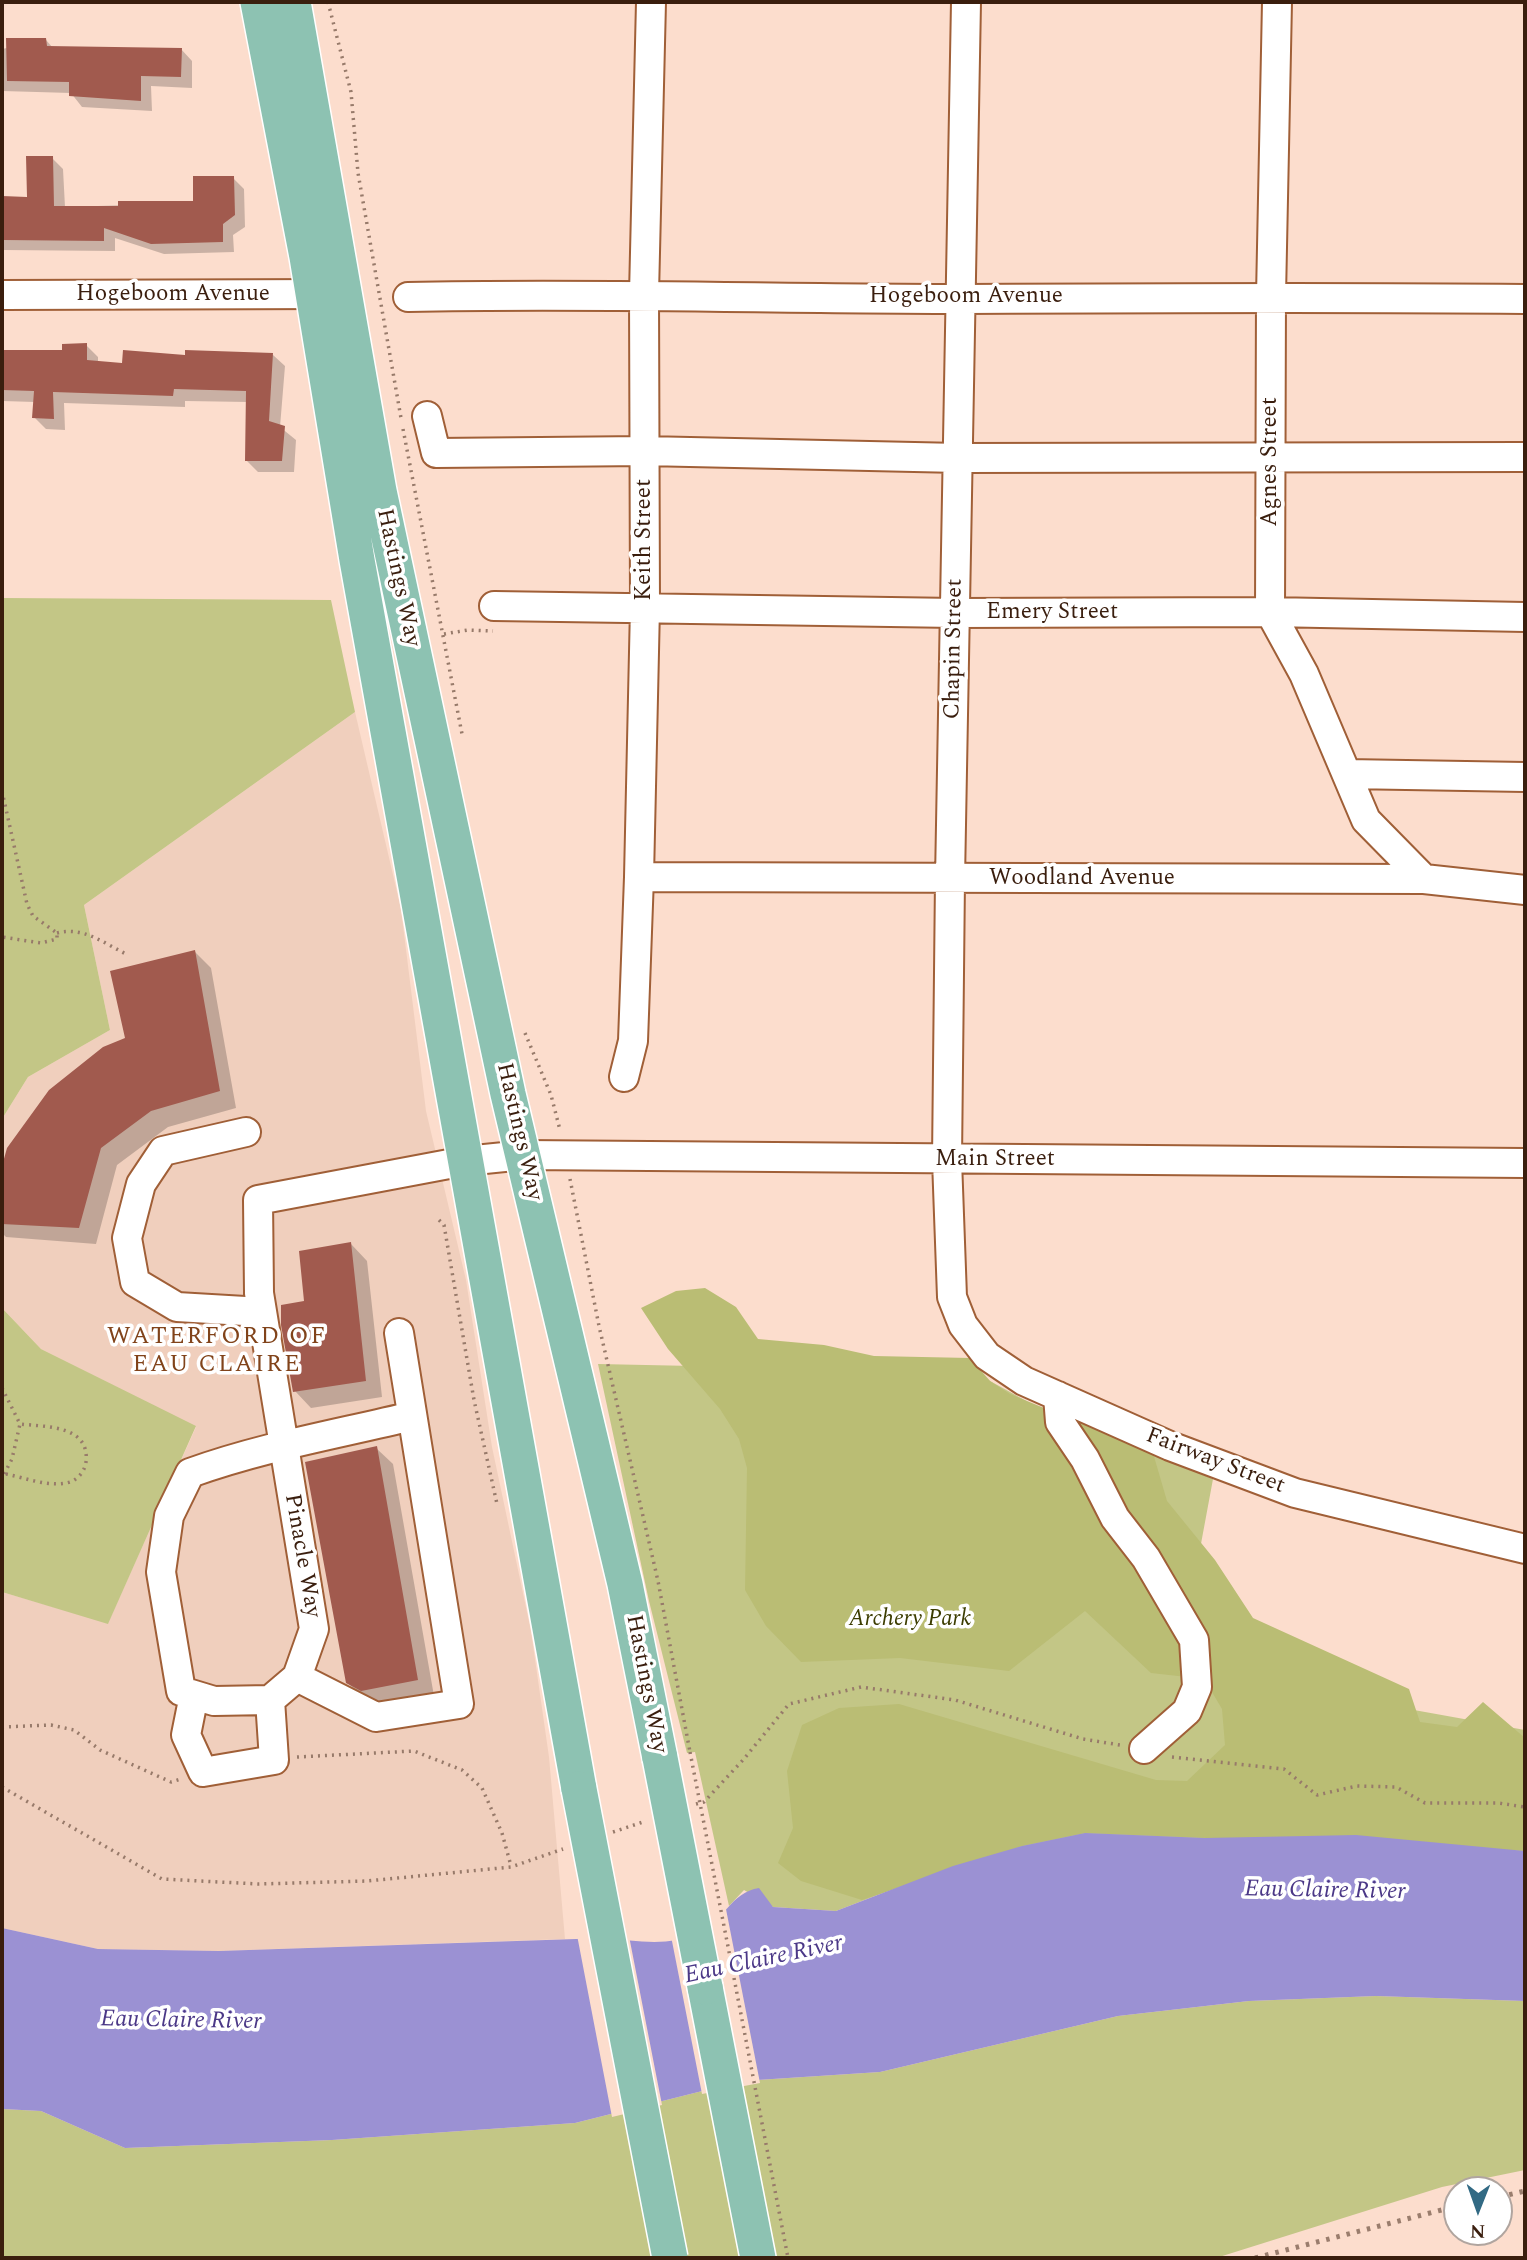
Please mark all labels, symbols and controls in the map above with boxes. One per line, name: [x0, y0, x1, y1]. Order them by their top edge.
street label: Hogeboom Avenue: [76, 281, 270, 309]
street label: Hogeboom Avenue: [869, 283, 1063, 311]
street label: Agnes Street: [1257, 397, 1285, 527]
street label: Keith Street: [631, 479, 659, 601]
street label: Hastings Way: [369, 506, 425, 650]
street label: Chapin Street: [940, 578, 970, 720]
street label: Emery Street: [986, 599, 1118, 627]
street label: Woodland Avenue: [989, 865, 1175, 893]
street label: Hastings Way: [489, 1060, 547, 1204]
street label: Main Street: [935, 1146, 1055, 1174]
district label: WATERFORD OF EAU CLAIRE: [108, 1324, 326, 1380]
street label: Fairway Street: [1142, 1423, 1288, 1501]
street label: Pinacle Way: [277, 1492, 325, 1620]
park label: Archery Park: [849, 1606, 971, 1634]
street label: Hastings Way: [618, 1612, 672, 1756]
water label: Eau Claire River: [1244, 1876, 1406, 1908]
water label: Eau Claire River: [682, 1930, 846, 1992]
water label: Eau Claire River: [100, 2006, 262, 2038]
north arrow: [1443, 2176, 1513, 2246]
text: N: [1470, 2216, 1486, 2245]

